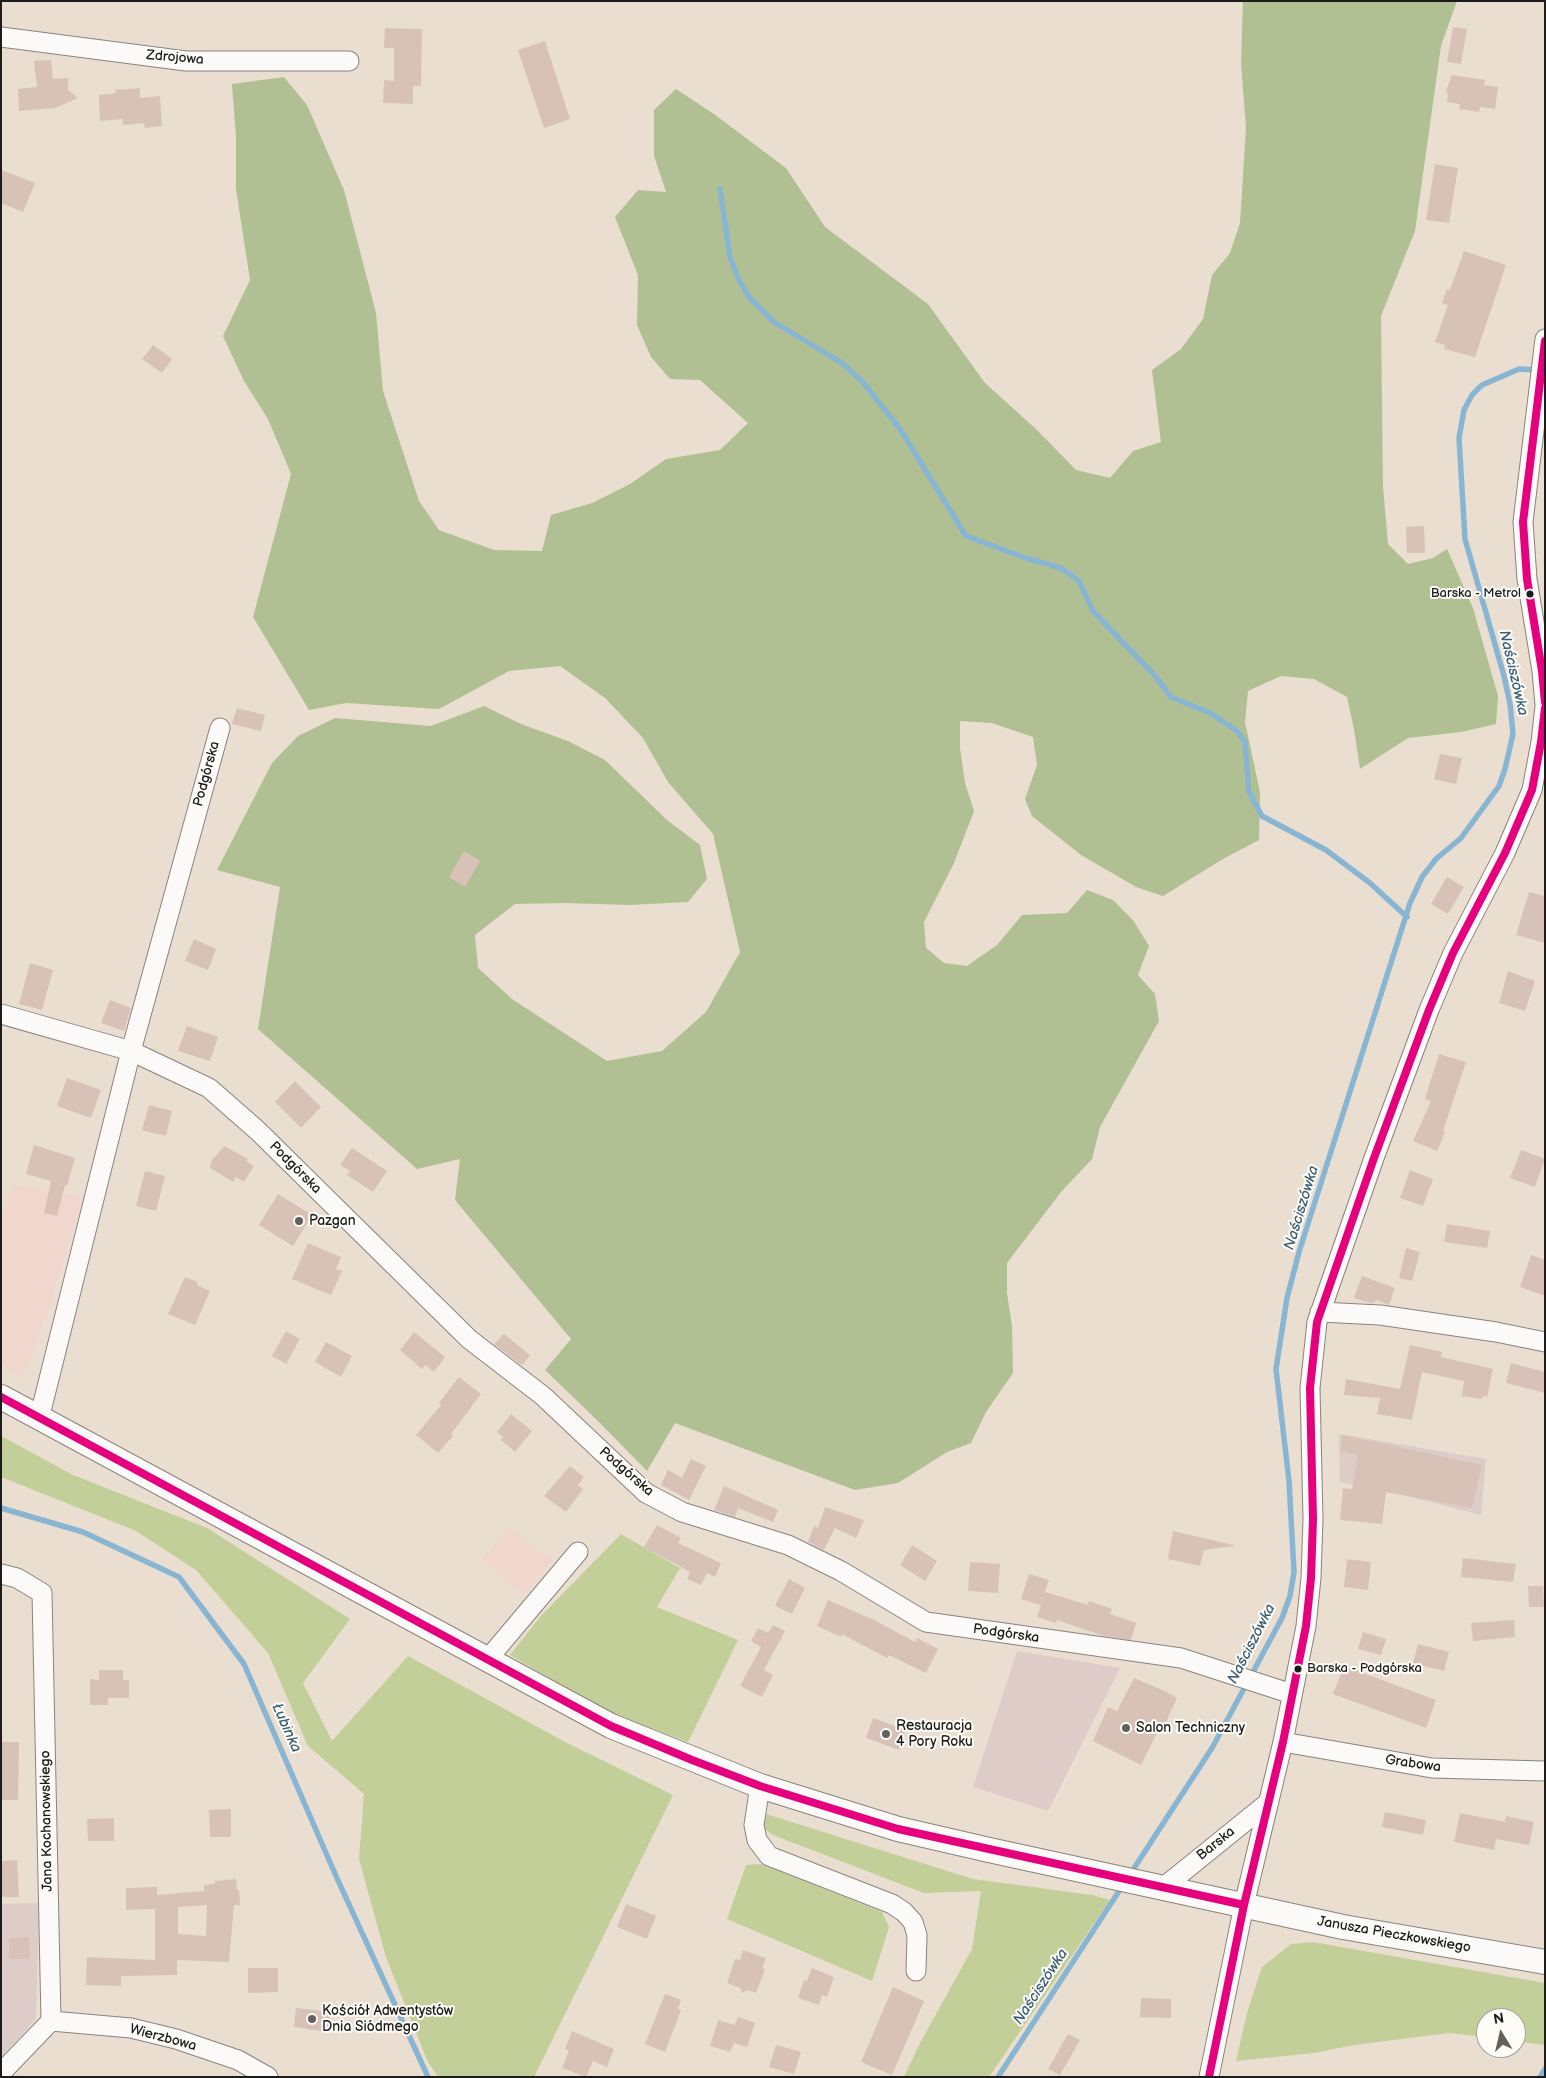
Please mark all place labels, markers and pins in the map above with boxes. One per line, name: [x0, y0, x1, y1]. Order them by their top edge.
place label: Barska - Metrol: [1431, 586, 1521, 602]
marker: Barska - Metrol: [1525, 589, 1535, 599]
place label: Pazgan: [309, 1213, 356, 1229]
marker: Pazgan: [293, 1215, 305, 1227]
place label: Barska - Podgórska: [1307, 1661, 1422, 1677]
marker: Barska - Podgórska: [1293, 1664, 1303, 1674]
place label: Restauracja 4 Pory Roku: [896, 1718, 973, 1750]
place label: Salon Techniczny: [1136, 1720, 1245, 1736]
marker: Salon Techniczny: [1120, 1722, 1132, 1734]
marker: Restauracja 4 Pory Roku: [880, 1728, 892, 1740]
place label: Kościół Adwentystów Dnia Siódmego: [322, 2003, 453, 2035]
marker: Kościół Adwentystów Dnia Siódmego: [306, 2013, 318, 2025]

